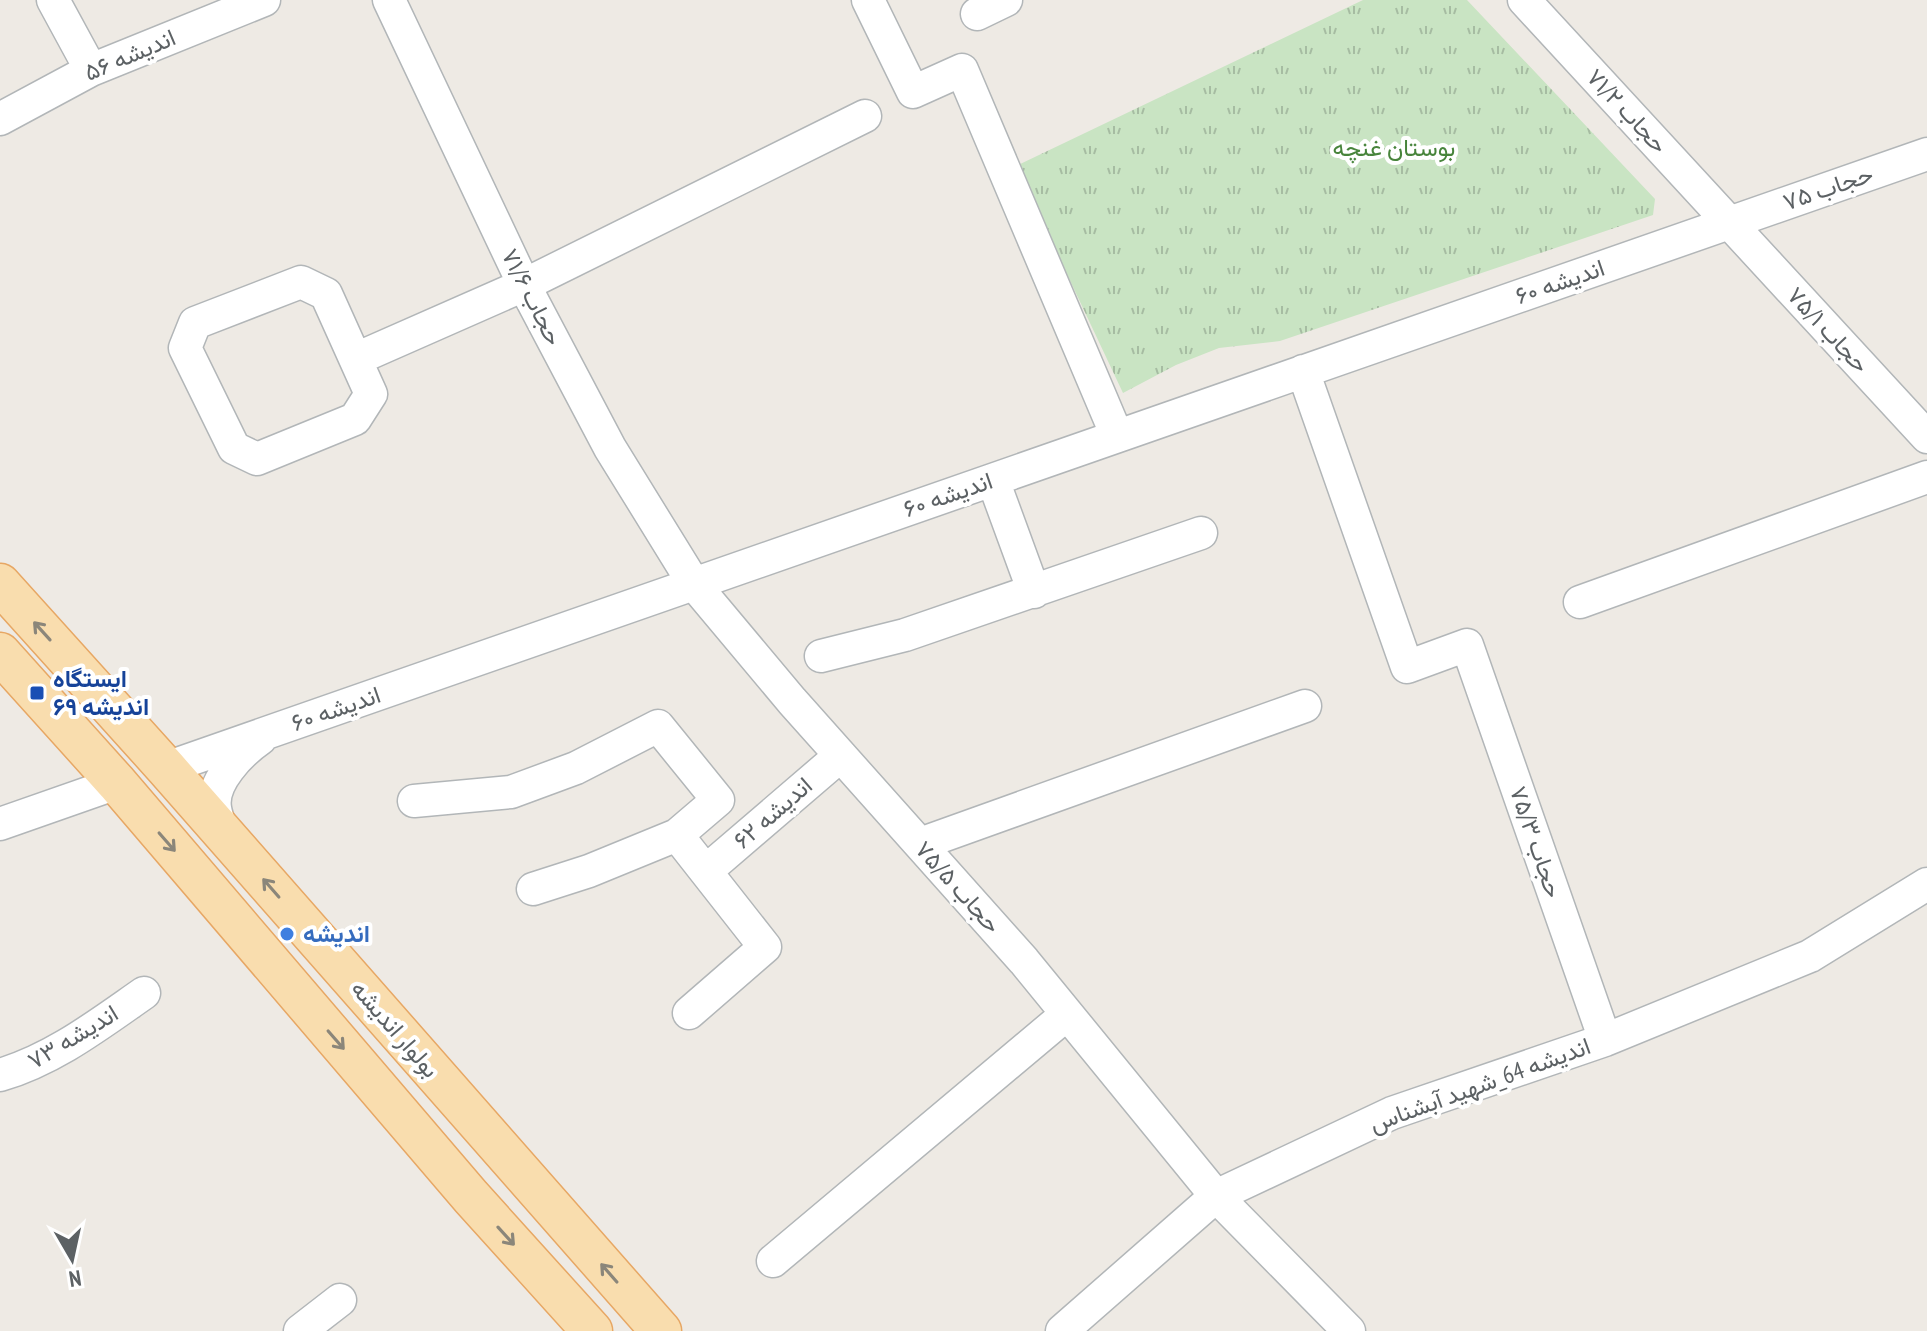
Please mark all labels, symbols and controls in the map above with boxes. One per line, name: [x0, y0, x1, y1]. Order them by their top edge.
street label: اندیشه ۵۶: [79, 21, 180, 88]
street label: حجاب ۷۱/۲: [1580, 62, 1675, 160]
park label: بوستان غنچه: [1333, 132, 1455, 164]
street label: حجاب ۷۵: [1779, 158, 1877, 217]
street label: حجاب ۷۱/۶: [495, 243, 570, 350]
street label: اندیشه ۶۰: [1511, 252, 1609, 311]
street label: حجاب ۷۵/۱: [1781, 280, 1876, 379]
street label: اندیشه ۶۰: [899, 465, 997, 524]
one-way arrow: [34, 622, 52, 642]
place label: ایستگاه اندیشه ۶۹: [53, 663, 149, 722]
street label: اندیشه ۶۰: [287, 679, 385, 738]
marker: ایستگاه اندیشه ۶۹: [28, 684, 46, 702]
street label: اندیشه ۶۲: [727, 770, 819, 855]
street label: حجاب ۷۵/۳: [1503, 782, 1570, 902]
one-way arrow: [158, 831, 176, 852]
street label: حجاب ۷۵/۵: [909, 834, 1008, 940]
one-way arrow: [263, 879, 281, 899]
place label: اندیشه: [303, 918, 370, 949]
marker: اندیشه: [278, 925, 296, 943]
street label: بولوار اندیشه: [344, 973, 446, 1084]
street label: اندیشه ۷۳: [22, 997, 124, 1076]
one-way arrow: [327, 1029, 345, 1049]
street label: اندیشه 64_شهید آبشناس: [1365, 1030, 1595, 1139]
north arrow: [32, 1219, 112, 1299]
one-way arrow: [497, 1226, 515, 1246]
text: N: [67, 1264, 83, 1294]
one-way arrow: [600, 1264, 618, 1284]

